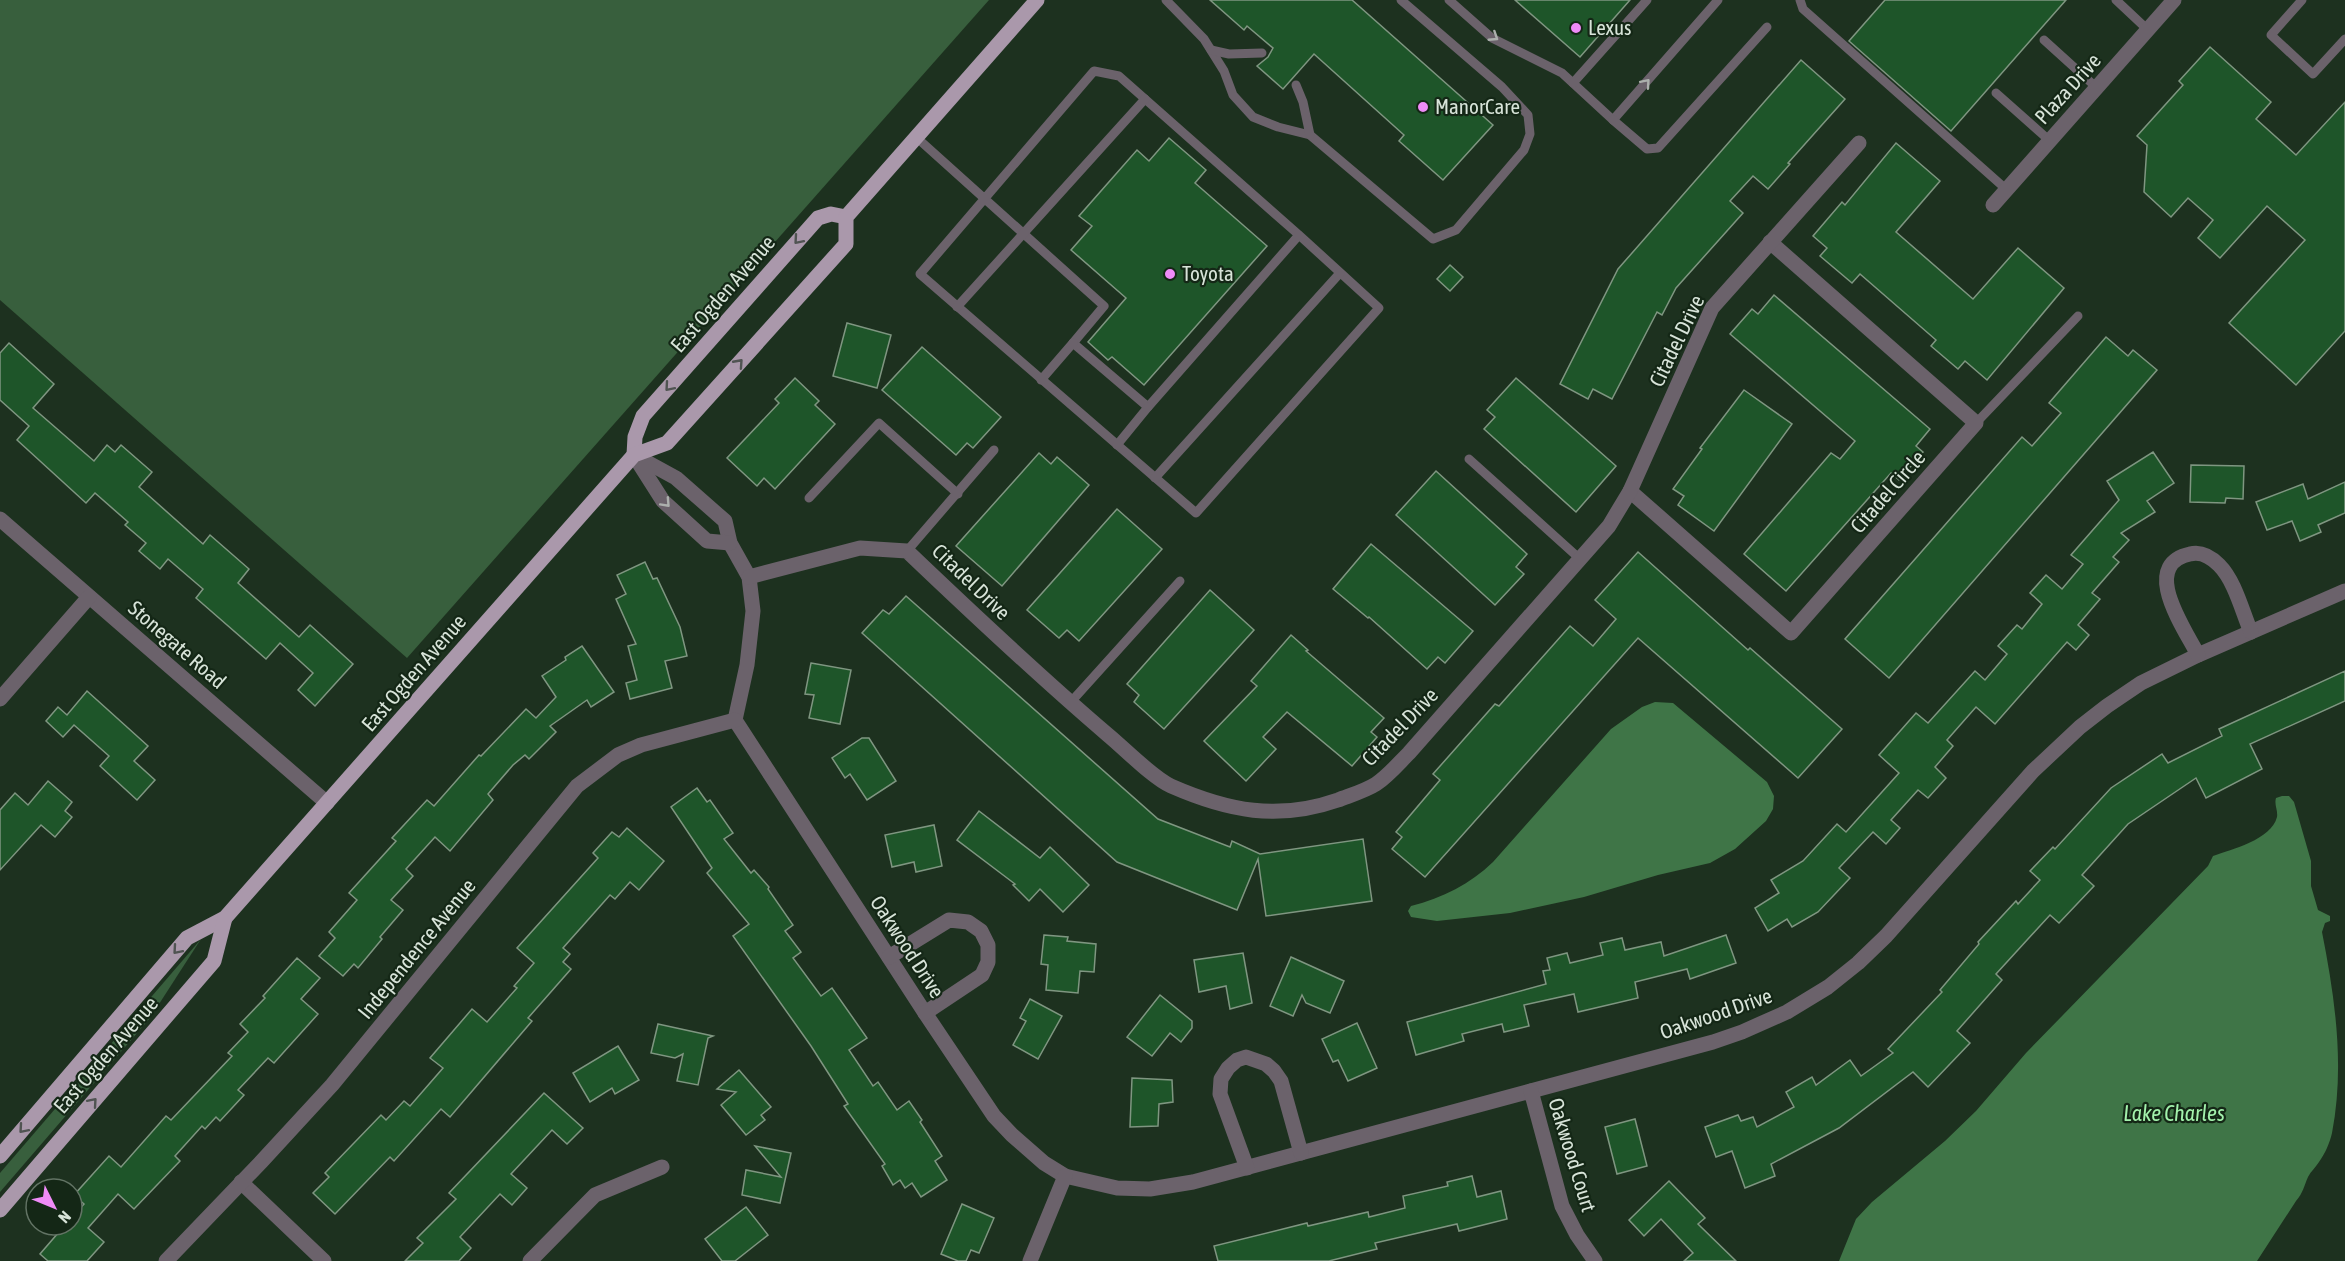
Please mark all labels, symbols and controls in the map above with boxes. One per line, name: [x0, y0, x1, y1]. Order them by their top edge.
place label: Lexus: [1588, 15, 1632, 39]
marker: Lexus: [1569, 21, 1583, 35]
one-way arrow: [1488, 30, 1499, 41]
street label: Plaza Drive: [2029, 48, 2105, 129]
one-way arrow: [1639, 79, 1650, 90]
place label: ManorCare: [1435, 94, 1520, 118]
marker: ManorCare: [1416, 100, 1430, 114]
street label: East Ogden Avenue: [665, 230, 779, 357]
one-way arrow: [794, 233, 805, 244]
place label: Toyota: [1182, 261, 1234, 285]
marker: Toyota: [1163, 267, 1177, 281]
street label: Citadel Drive: [1644, 291, 1709, 390]
one-way arrow: [732, 359, 743, 370]
one-way arrow: [665, 380, 676, 390]
street label: Citadel Circle: [1845, 445, 1929, 537]
one-way arrow: [659, 497, 670, 507]
street label: Citadel Drive: [928, 538, 1016, 624]
street label: Stonegate Road: [124, 596, 231, 693]
street label: East Ogden Avenue: [356, 609, 470, 736]
street label: Citadel Drive: [1356, 682, 1442, 770]
street label: Independence Avenue: [353, 874, 480, 1023]
street label: Oakwood Drive: [866, 891, 950, 1002]
one-way arrow: [173, 943, 184, 954]
street label: Oakwood Drive: [1656, 983, 1775, 1043]
street label: East Ogden Avenue: [48, 991, 162, 1118]
street label: Oakwood Court: [1544, 1095, 1602, 1214]
one-way arrow: [86, 1098, 97, 1109]
water label: Lake Charles: [2123, 1100, 2225, 1126]
one-way arrow: [19, 1122, 30, 1133]
north arrow: [24, 1177, 84, 1237]
text: N: [55, 1208, 75, 1227]

